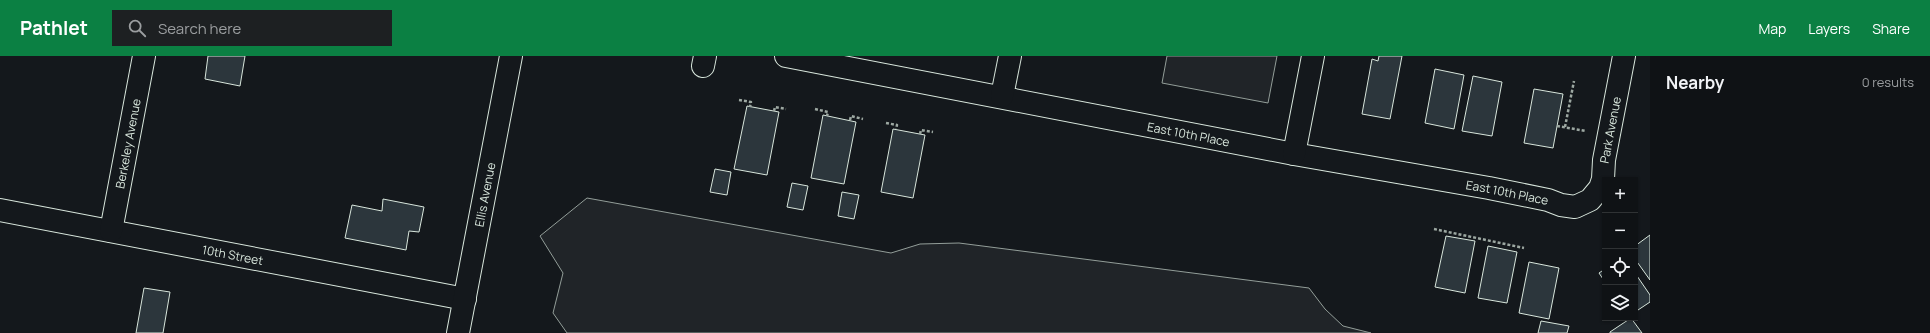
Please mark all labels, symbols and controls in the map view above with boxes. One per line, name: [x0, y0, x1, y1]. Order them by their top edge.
search box: [112, 10, 392, 46]
text: Pathlet: [20, 15, 88, 41]
icon: search: [126, 17, 148, 39]
text: Search here: [158, 18, 241, 39]
text: Map: [1758, 19, 1786, 38]
text: Layers: [1808, 19, 1850, 38]
text: Share: [1872, 19, 1910, 38]
text: Nearby: [1666, 71, 1724, 94]
text: 0 results: [1862, 73, 1914, 91]
street label: Park Avenue: [1595, 95, 1625, 165]
street label: Berkeley Avenue: [111, 97, 144, 190]
street label: East 10th Place: [1146, 117, 1231, 150]
street label: Ellis Avenue: [470, 161, 499, 228]
street label: East 10th Place: [1465, 176, 1550, 208]
map controls: [1602, 177, 1638, 321]
button: +: [1602, 177, 1638, 213]
button: −: [1602, 213, 1638, 249]
street label: 10th Street: [201, 240, 265, 269]
button: locate: [1602, 249, 1638, 285]
button: layers: [1602, 285, 1638, 321]

